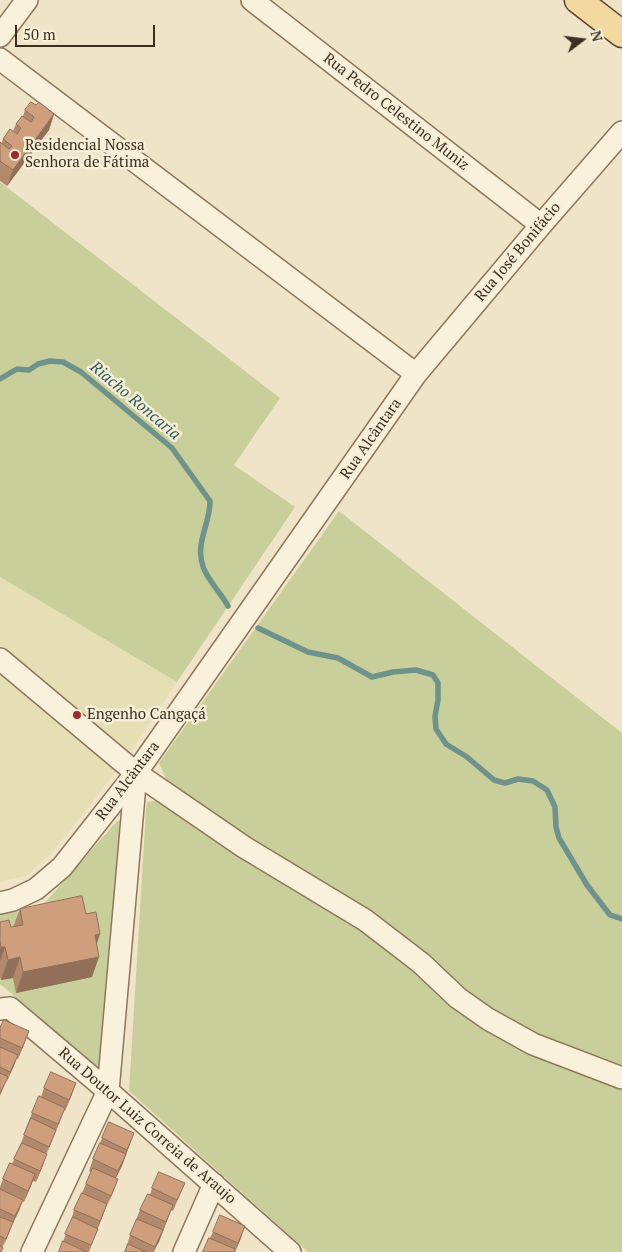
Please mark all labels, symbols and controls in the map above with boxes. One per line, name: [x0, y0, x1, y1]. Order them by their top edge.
scale bar: [18, 15, 158, 47]
north arrow: [557, 15, 607, 65]
text: 50 m: [23, 24, 56, 44]
text: N: [586, 28, 608, 44]
street label: Rua Pedro Celestino Muniz: [319, 49, 473, 175]
place label: Residencial Nossa Senhora de Fátima: [25, 137, 149, 172]
marker: Residencial Nossa Senhora de Fátima: [9, 149, 21, 161]
street label: Rua José Bonifácio: [471, 199, 565, 305]
water label: Riacho Roncaria: [86, 358, 184, 444]
street label: Rua Alcântara: [337, 395, 405, 483]
place label: Engenho Cangaçá: [87, 706, 206, 724]
marker: Engenho Cangaçá: [71, 709, 83, 721]
street label: Rua Alcântara: [92, 738, 164, 824]
street label: Rua Doutor Luiz Correia de Araujo: [55, 1044, 239, 1208]

